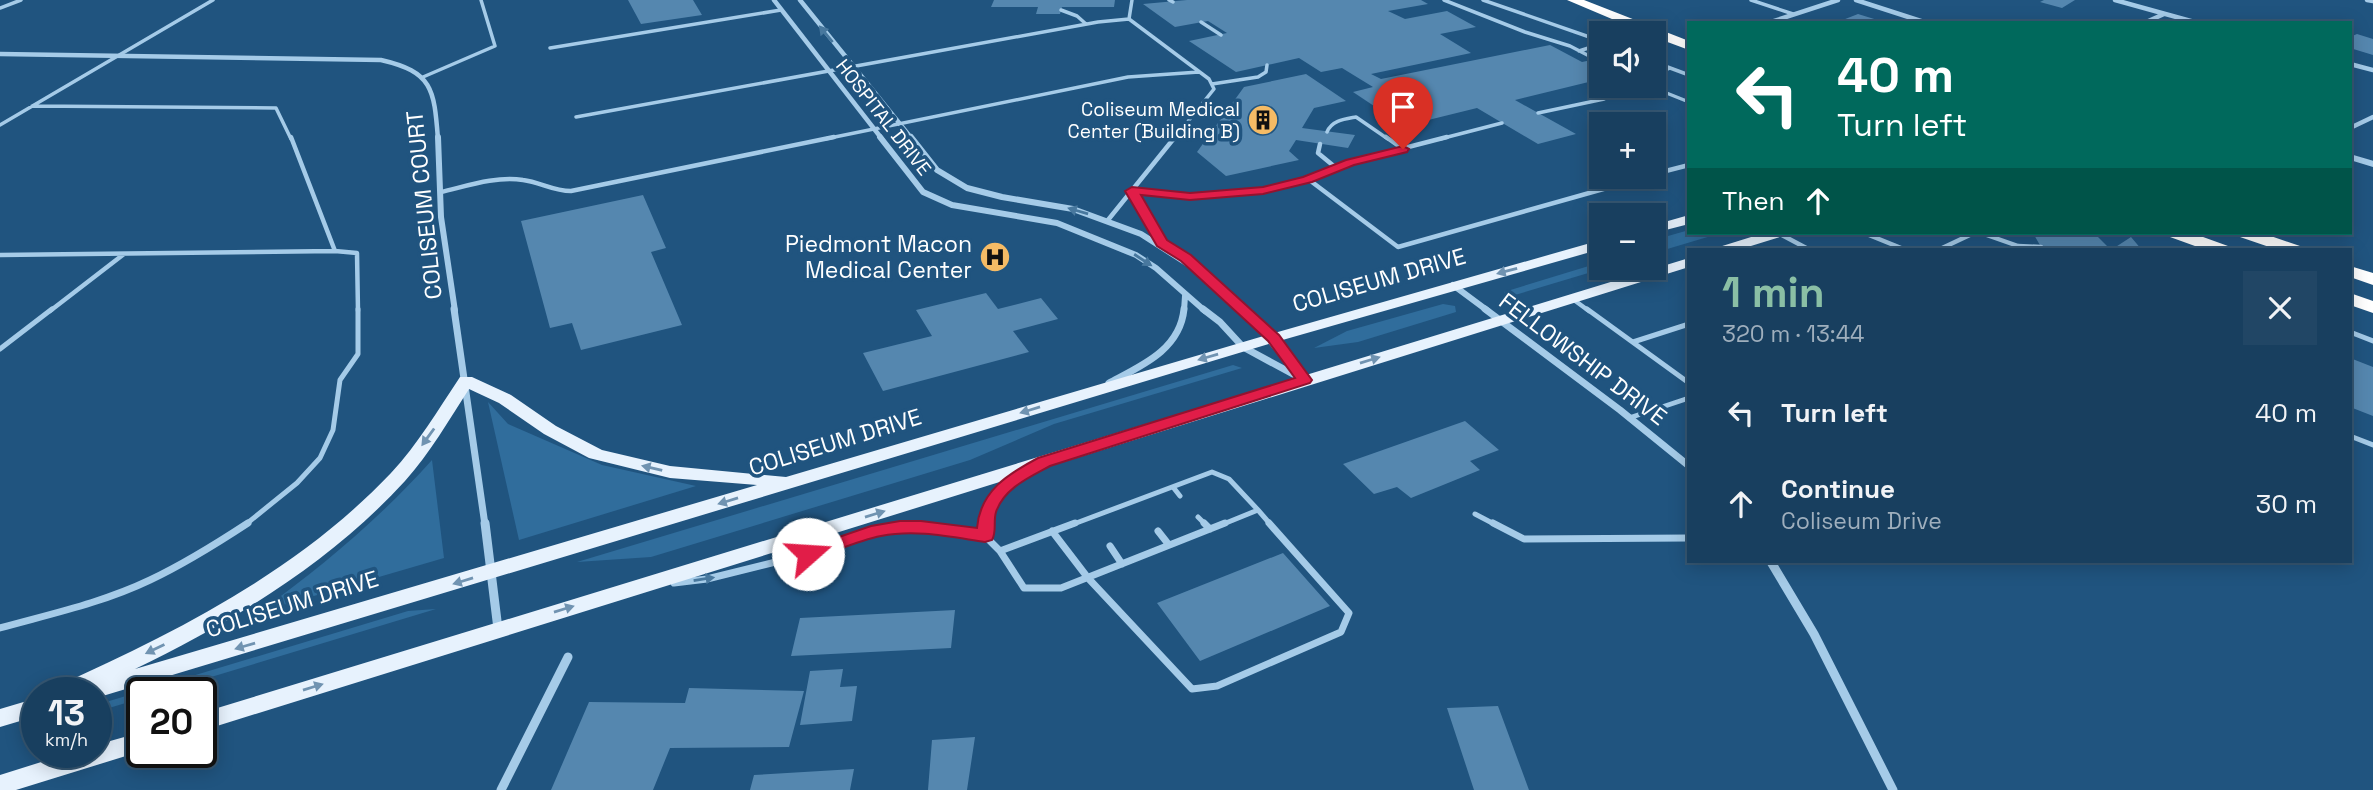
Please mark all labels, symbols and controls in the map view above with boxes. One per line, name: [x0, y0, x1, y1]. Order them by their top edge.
map controls: [1589, 21, 1666, 280]
button: sound: [1589, 21, 1666, 98]
one-way arrow: [819, 25, 834, 43]
text: 40 m: [1837, 44, 1954, 106]
icon: left: [1722, 49, 1813, 140]
street label: HOSPITAL DRIVE: [830, 54, 937, 181]
pin: [1373, 77, 1433, 149]
icon: arrive: [1384, 88, 1422, 126]
place label: Coliseum Medical Center (Building B): [1068, 97, 1240, 144]
building icon: Coliseum Medical Center (Building B): [1246, 103, 1280, 137]
text: Turn left: [1837, 105, 1967, 145]
street label: COLISEUM COURT: [399, 109, 449, 301]
button: +: [1589, 112, 1666, 189]
icon: ahead: [1799, 182, 1837, 220]
text: Then: [1722, 184, 1785, 218]
button: −: [1589, 203, 1666, 280]
one-way arrow: [1068, 205, 1089, 215]
place label: Piedmont Macon Medical Center: [785, 229, 972, 285]
hospital icon: Piedmont Macon Medical Center: [978, 240, 1012, 274]
street label: COLISEUM DRIVE: [1289, 241, 1469, 319]
one-way arrow: [1134, 253, 1153, 266]
one-way arrow: [1496, 266, 1517, 276]
text: 1 min: [1722, 266, 1825, 319]
button: close: [2243, 271, 2317, 345]
street label: FELLOWSHIP DRIVE: [1493, 286, 1673, 432]
text: 320 m · 13:44: [1722, 319, 1864, 349]
one-way arrow: [1197, 353, 1218, 363]
one-way arrow: [1359, 354, 1380, 364]
icon: left: [1722, 394, 1760, 432]
text: Turn left: [1781, 396, 1888, 430]
text: 40 m: [2255, 396, 2317, 430]
street label: COLISEUM DRIVE: [745, 401, 925, 483]
one-way arrow: [1019, 406, 1040, 416]
one-way arrow: [421, 428, 435, 446]
one-way arrow: [641, 462, 663, 473]
text: Continue: [1781, 472, 1895, 506]
icon: ahead: [1722, 485, 1760, 523]
text: 30 m: [2256, 487, 2317, 521]
one-way arrow: [717, 497, 738, 507]
text: Coliseum Drive: [1781, 506, 1942, 536]
one-way arrow: [864, 508, 885, 518]
position arrow: [771, 517, 845, 591]
street label: COLISEUM DRIVE: [202, 563, 382, 645]
one-way arrow: [693, 573, 715, 584]
one-way arrow: [452, 577, 473, 587]
one-way arrow: [553, 604, 574, 614]
one-way arrow: [234, 641, 255, 651]
one-way arrow: [145, 644, 165, 655]
speed limit sign: 20: [126, 677, 217, 768]
one-way arrow: [303, 682, 324, 692]
text: 13: [48, 691, 85, 735]
text: km/h: [45, 728, 88, 751]

